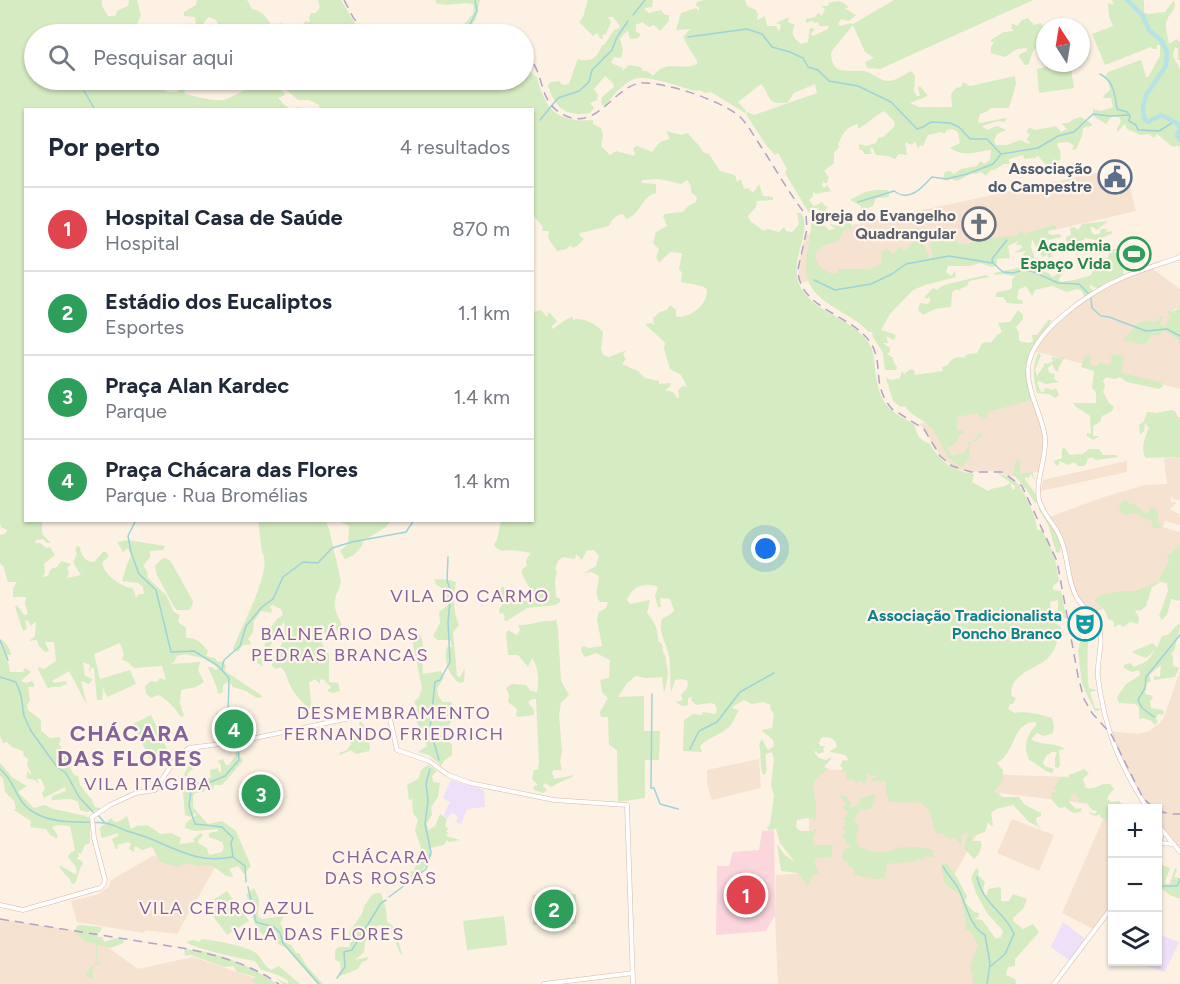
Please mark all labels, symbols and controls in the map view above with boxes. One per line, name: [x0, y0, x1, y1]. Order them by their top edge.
north arrow: [1036, 18, 1090, 72]
search box: [24, 24, 534, 90]
icon: search: [45, 41, 78, 74]
text: Pesquisar aqui: [93, 44, 234, 71]
text: Por perto: [48, 131, 160, 163]
text: 4 resultados: [400, 135, 510, 159]
place label: Associação do Campestre: [988, 159, 1092, 196]
public building icon: Associação do Campestre: [1097, 159, 1133, 195]
text: Hospital Casa de Saúde: [105, 204, 343, 231]
place label: Igreja do Evangelho Quadrangular: [811, 206, 956, 243]
church icon: Igreja do Evangelho Quadrangular: [961, 206, 997, 242]
text: 1: [63, 217, 72, 241]
text: 870 m: [452, 217, 510, 241]
text: Hospital: [105, 231, 180, 255]
place label: Academia Espaço Vida: [1020, 236, 1111, 273]
sports icon: Academia Espaço Vida: [1116, 236, 1152, 272]
text: Estádio dos Eucaliptos: [105, 288, 332, 315]
text: 2: [62, 301, 73, 325]
text: 1.1 km: [458, 301, 510, 325]
text: Esportes: [105, 315, 184, 339]
text: Praça Alan Kardec: [105, 372, 289, 399]
text: 3: [62, 385, 73, 409]
text: 1.4 km: [454, 385, 510, 409]
text: Parque: [105, 399, 167, 423]
text: Praça Chácara das Flores: [105, 456, 358, 483]
text: 4: [61, 469, 74, 493]
text: 1.4 km: [454, 469, 510, 493]
text: Parque · Rua Bromélias: [105, 483, 308, 507]
your location: [751, 534, 780, 563]
district label: VILA DO CARMO: [390, 585, 550, 607]
place label: Associação Tradicionalista Poncho Branco: [867, 606, 1062, 643]
theatre icon: Associação Tradicionalista Poncho Branco: [1067, 606, 1103, 642]
district label: BALNEÁRIO DAS PEDRAS BRANCAS: [251, 623, 429, 666]
district label: DESMEMBRAMENTO FERNANDO FRIEDRICH: [283, 702, 505, 745]
pin: 4: [214, 706, 254, 752]
district label: CHÁCARA DAS FLORES: [57, 720, 203, 772]
pin: 3: [242, 772, 280, 816]
district label: VILA ITAGIBA: [84, 773, 212, 795]
map controls: [1108, 804, 1162, 966]
button: +: [1108, 804, 1162, 858]
district label: CHÁCARA DAS ROSAS: [324, 846, 438, 889]
button: −: [1108, 858, 1162, 912]
pin: 1: [726, 872, 766, 918]
pin: 2: [534, 886, 574, 932]
district label: VILA CERRO AZUL: [139, 897, 315, 919]
button: layers: [1108, 912, 1162, 966]
district label: VILA DAS FLORES: [233, 923, 405, 945]

